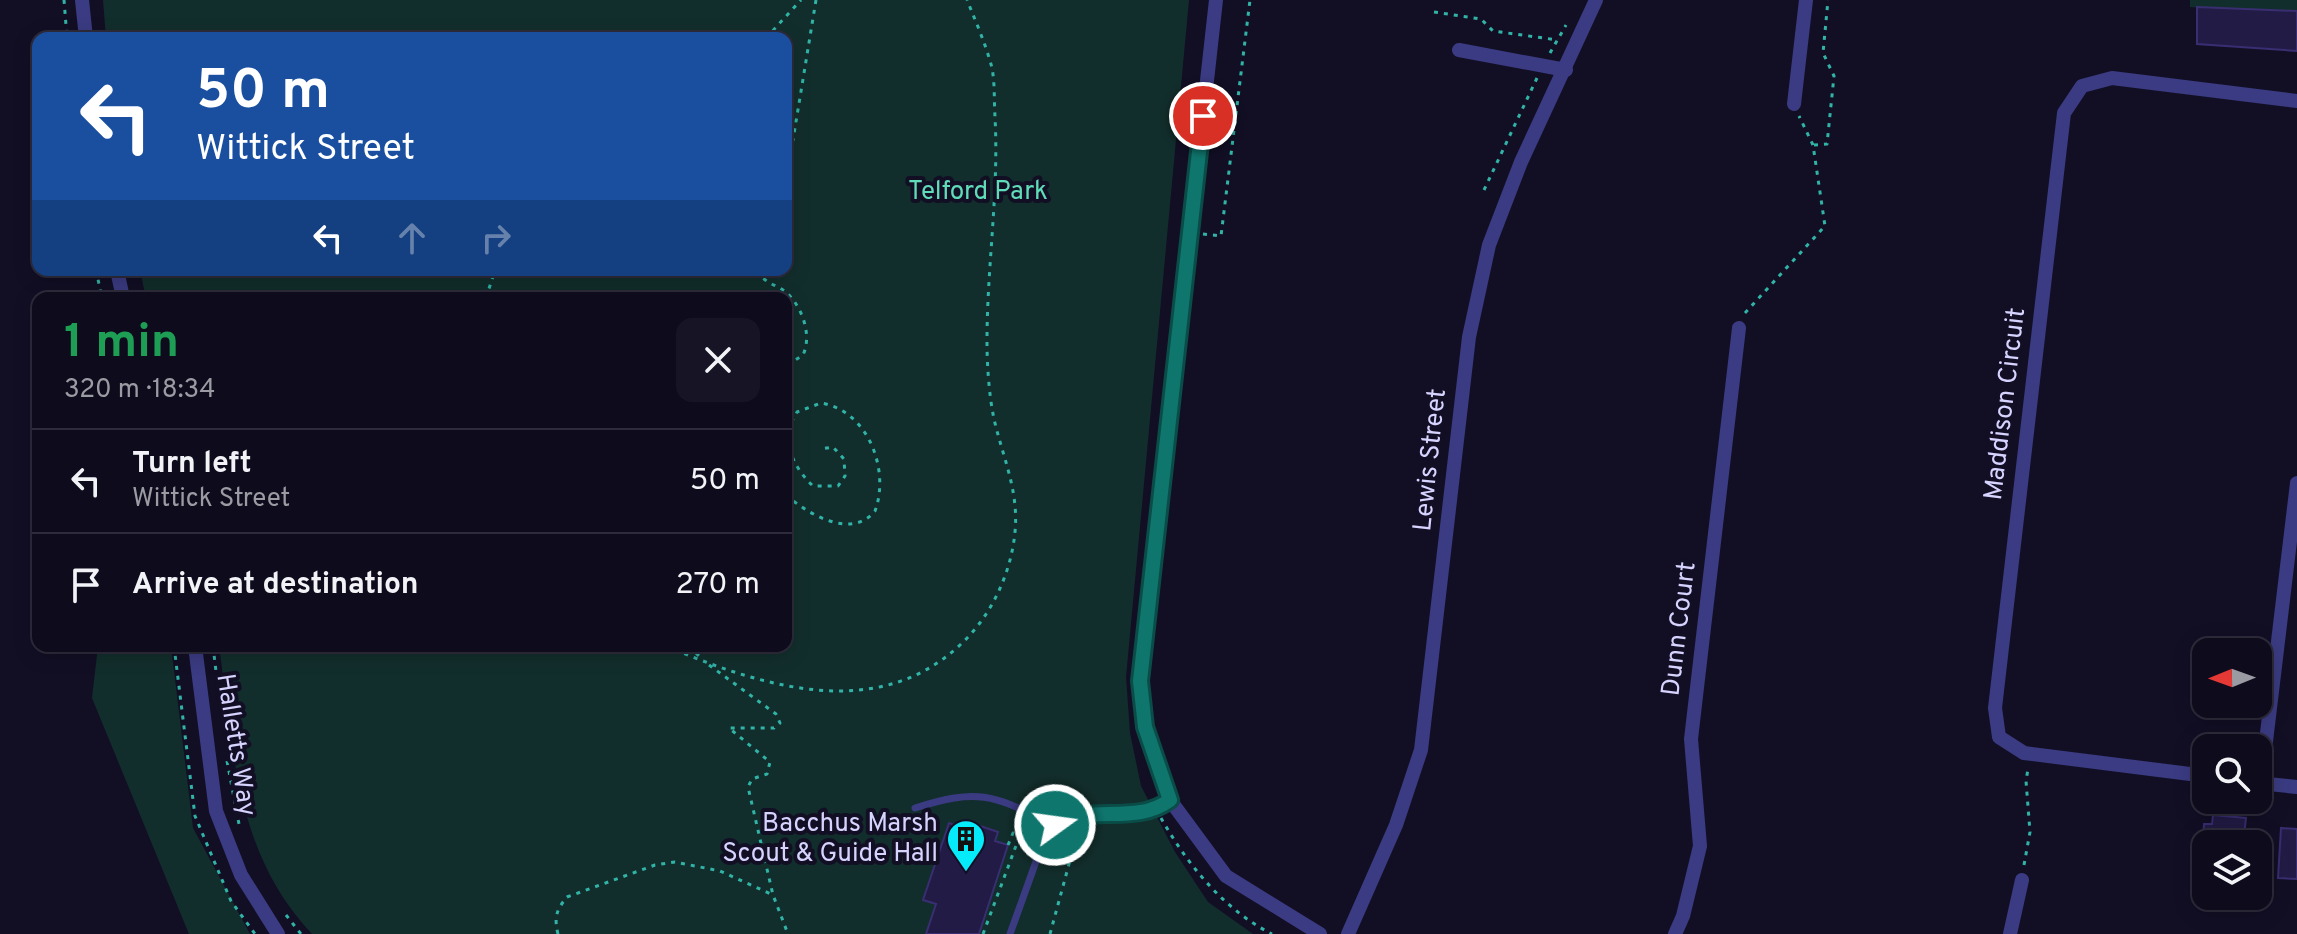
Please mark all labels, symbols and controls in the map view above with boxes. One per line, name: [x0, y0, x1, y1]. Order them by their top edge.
text: 50 m: [196, 58, 330, 128]
icon: left: [64, 64, 168, 168]
pin: [1169, 82, 1237, 150]
icon: arrive: [1181, 94, 1225, 138]
text: Wittick Street: [196, 127, 415, 173]
park label: Telford Park: [908, 176, 1048, 209]
icon: left: [306, 216, 350, 260]
icon: ahead: [390, 216, 434, 260]
icon: right: [474, 216, 518, 260]
street label: Maddison Circuit: [1978, 306, 2034, 502]
text: 1 min: [64, 314, 179, 374]
button: close: [676, 318, 760, 402]
text: 320 m · 18:34: [64, 374, 215, 407]
street label: Lewis Street: [1407, 387, 1455, 533]
text: Turn left: [132, 446, 252, 483]
icon: left: [64, 459, 108, 503]
text: 50 m: [690, 463, 760, 500]
text: Wittick Street: [132, 483, 290, 516]
street label: Dunn Court: [1655, 560, 1705, 698]
icon: arrive: [64, 563, 108, 607]
text: Arrive at destination: [132, 567, 418, 604]
text: 270 m: [675, 567, 760, 604]
north arrow: [2192, 638, 2272, 718]
map controls: [2192, 638, 2272, 910]
street label: Halletts Way: [207, 671, 263, 819]
button: search: [2192, 734, 2272, 814]
position arrow: [1013, 783, 1097, 867]
place label: Bacchus Marsh Scout & Guide Hall: [722, 808, 938, 871]
building icon: Bacchus Marsh Scout & Guide Hall: [945, 818, 987, 873]
button: layers: [2192, 830, 2272, 910]

